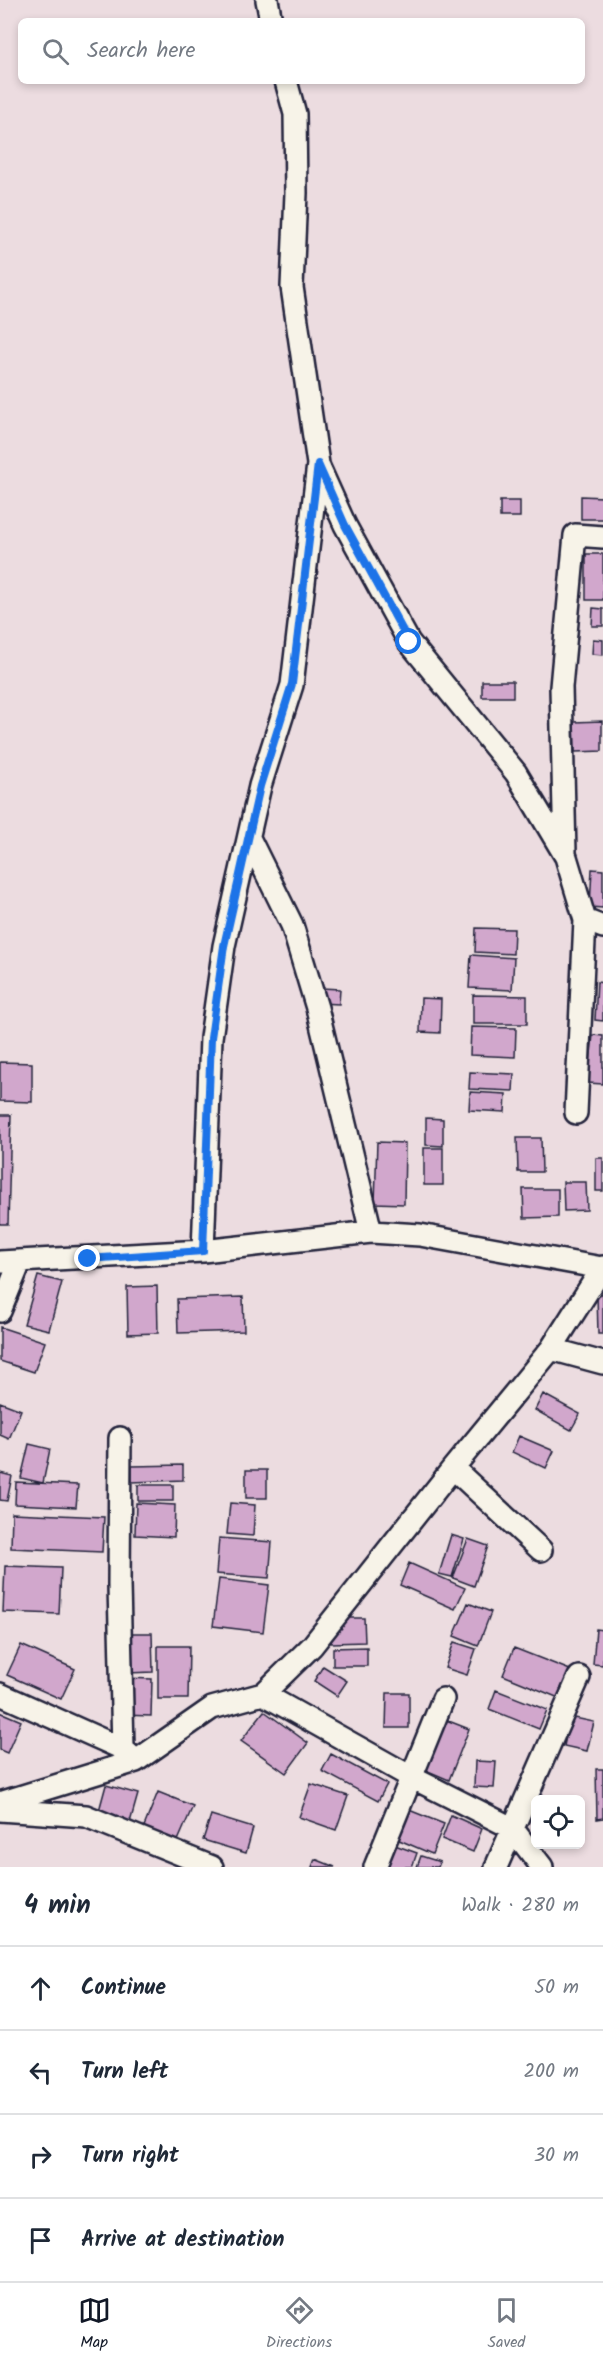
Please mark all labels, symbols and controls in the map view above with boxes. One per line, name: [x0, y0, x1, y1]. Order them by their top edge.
search box: [18, 18, 585, 84]
text: Search here: [87, 34, 195, 69]
icon: search: [39, 35, 72, 68]
route start: [395, 628, 421, 654]
route end: [74, 1245, 100, 1271]
map controls: [531, 1795, 585, 1849]
button: locate: [531, 1795, 585, 1849]
text: 4 min: [24, 1885, 91, 1927]
text: Walk · 280 m: [461, 1890, 579, 1922]
text: Continue: [81, 1971, 166, 2006]
icon: ahead: [24, 1972, 57, 2005]
text: 50 m: [534, 1972, 579, 2004]
text: Turn left: [81, 2055, 168, 2090]
icon: left: [24, 2056, 57, 2089]
text: 200 m: [523, 2056, 579, 2088]
text: Turn right: [81, 2139, 179, 2174]
icon: right: [24, 2140, 57, 2173]
text: 30 m: [534, 2140, 579, 2172]
text: Arrive at destination: [81, 2223, 284, 2258]
icon: arrive: [24, 2224, 57, 2257]
tab: Map: [78, 2294, 111, 2355]
tab: Directions: [266, 2294, 332, 2355]
tab: Saved: [487, 2294, 525, 2355]

